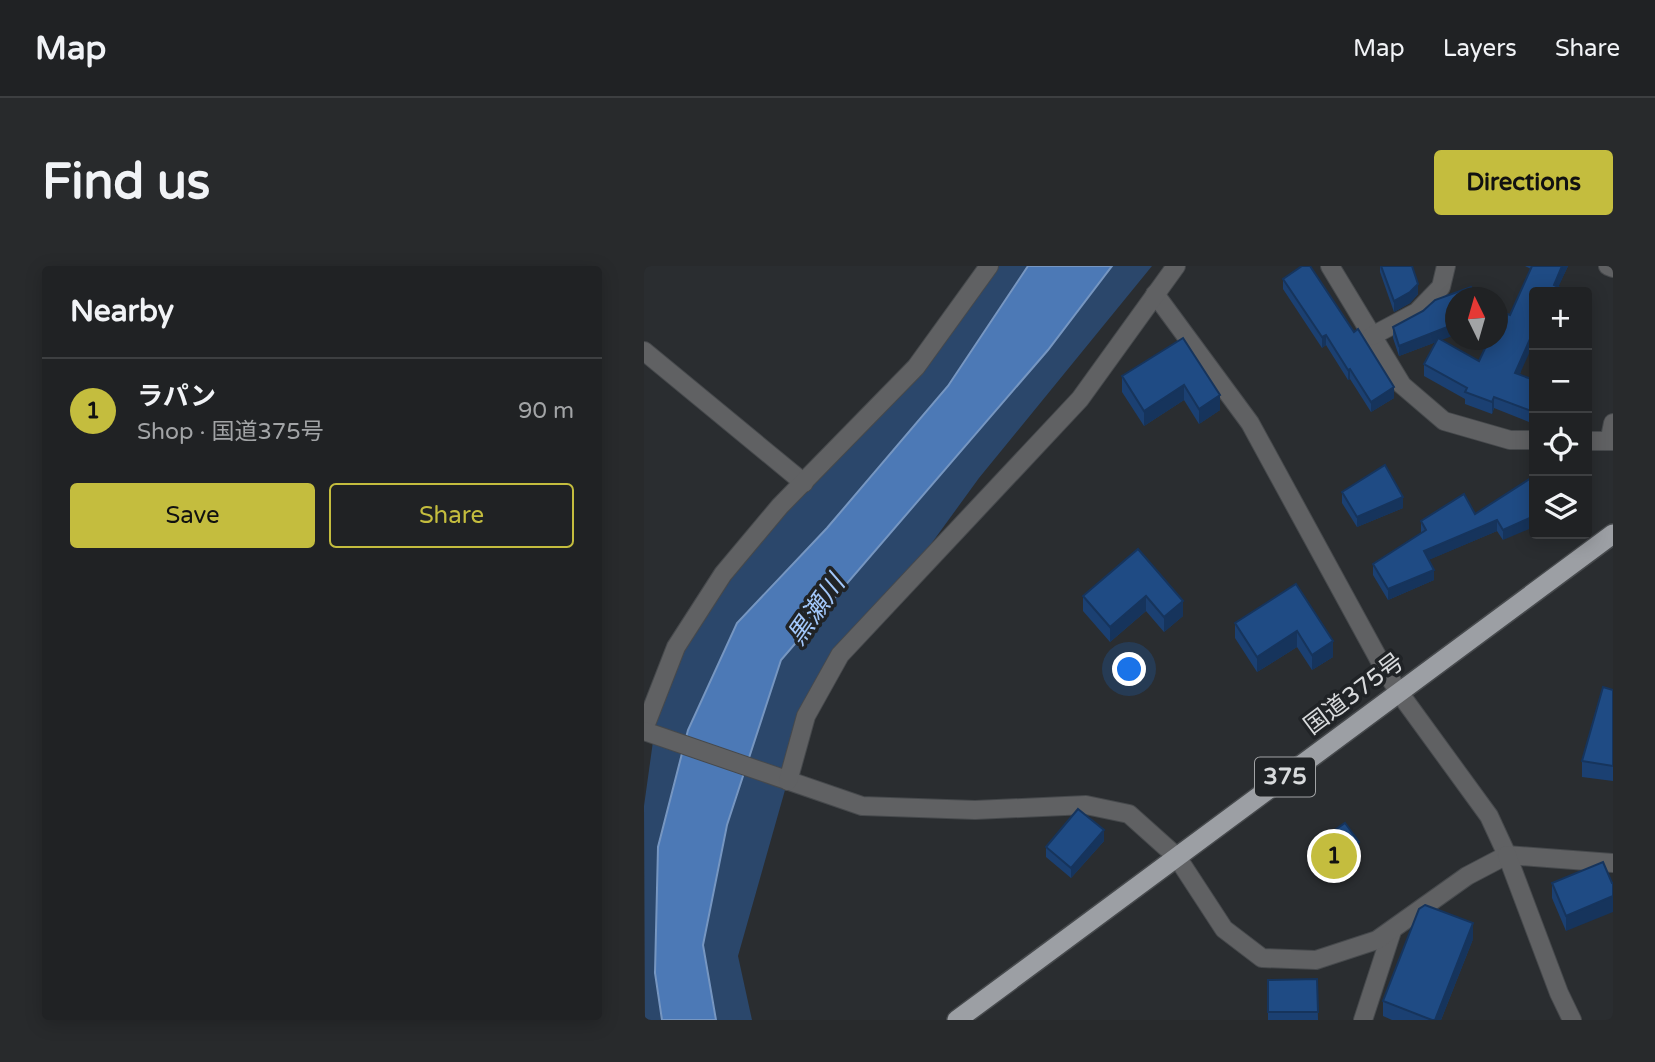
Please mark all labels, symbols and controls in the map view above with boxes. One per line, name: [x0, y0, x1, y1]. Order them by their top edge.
text: Map: [35, 29, 106, 68]
text: Map: [1353, 34, 1405, 63]
text: Layers: [1443, 34, 1517, 63]
text: Share: [1555, 34, 1620, 63]
button: Directions: [1434, 150, 1613, 215]
text: Find us: [42, 153, 210, 212]
north arrow: [1445, 287, 1508, 350]
map controls: [1529, 287, 1592, 539]
button: +: [1529, 287, 1592, 350]
text: Nearby: [70, 293, 174, 330]
button: −: [1529, 350, 1592, 413]
text: ラパン: [137, 381, 216, 412]
text: 1: [86, 397, 100, 425]
text: 90 m: [518, 397, 574, 425]
button: locate: [1529, 413, 1592, 476]
text: Shop · 国道375号: [137, 418, 324, 446]
button: layers: [1529, 476, 1592, 539]
button: Save: [70, 483, 315, 548]
button: Share: [329, 483, 574, 548]
water label: 黒瀬川: [781, 567, 853, 651]
street label: 国道375号: [1298, 647, 1410, 741]
your location: [1112, 652, 1146, 686]
road number: 375: [1255, 757, 1315, 796]
pin: 1: [1311, 830, 1357, 882]

